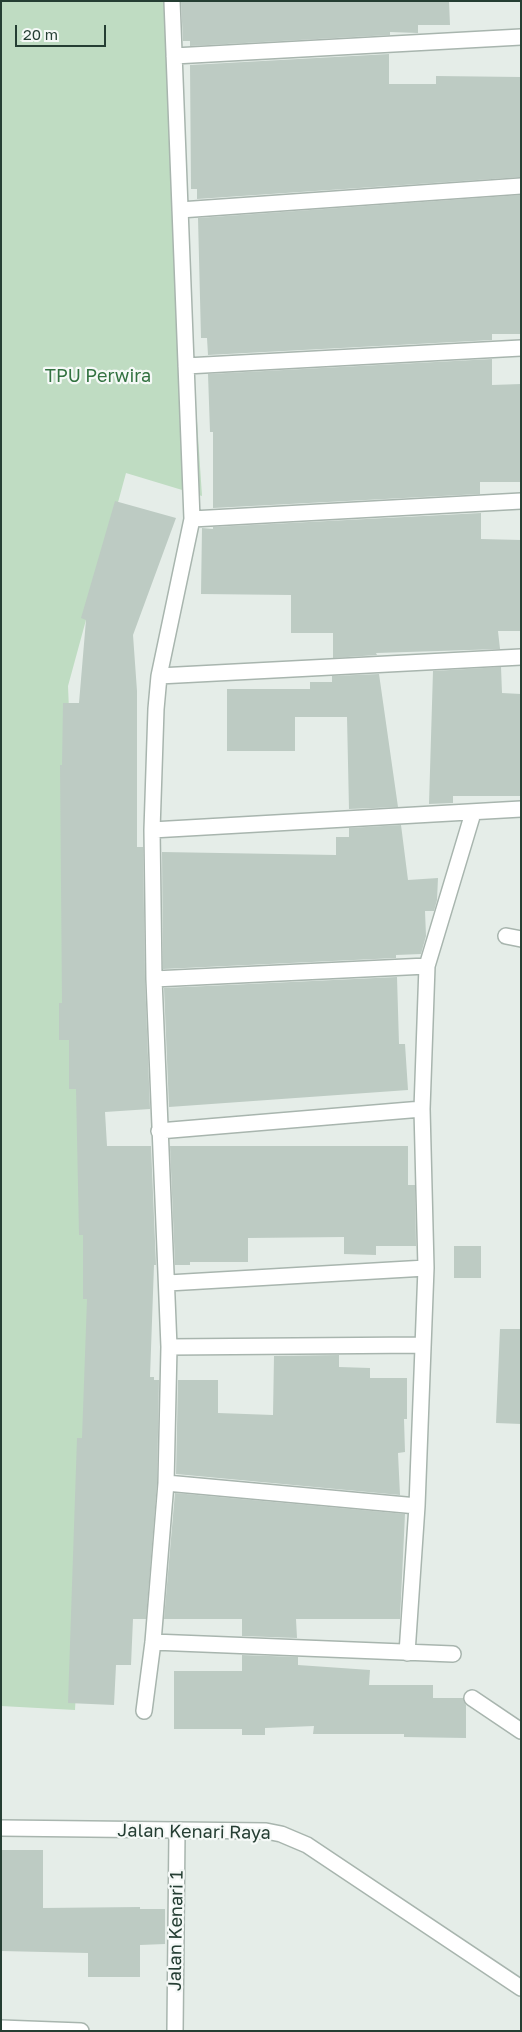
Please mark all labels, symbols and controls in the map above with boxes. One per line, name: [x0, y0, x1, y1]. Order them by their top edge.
scale bar: [18, 15, 109, 47]
text: 20 m: [23, 25, 58, 43]
park label: TPU Perwira: [45, 365, 151, 387]
street label: Jalan Kenari Raya: [117, 1820, 271, 1844]
street label: Jalan Kenari 1: [164, 1871, 188, 1991]

